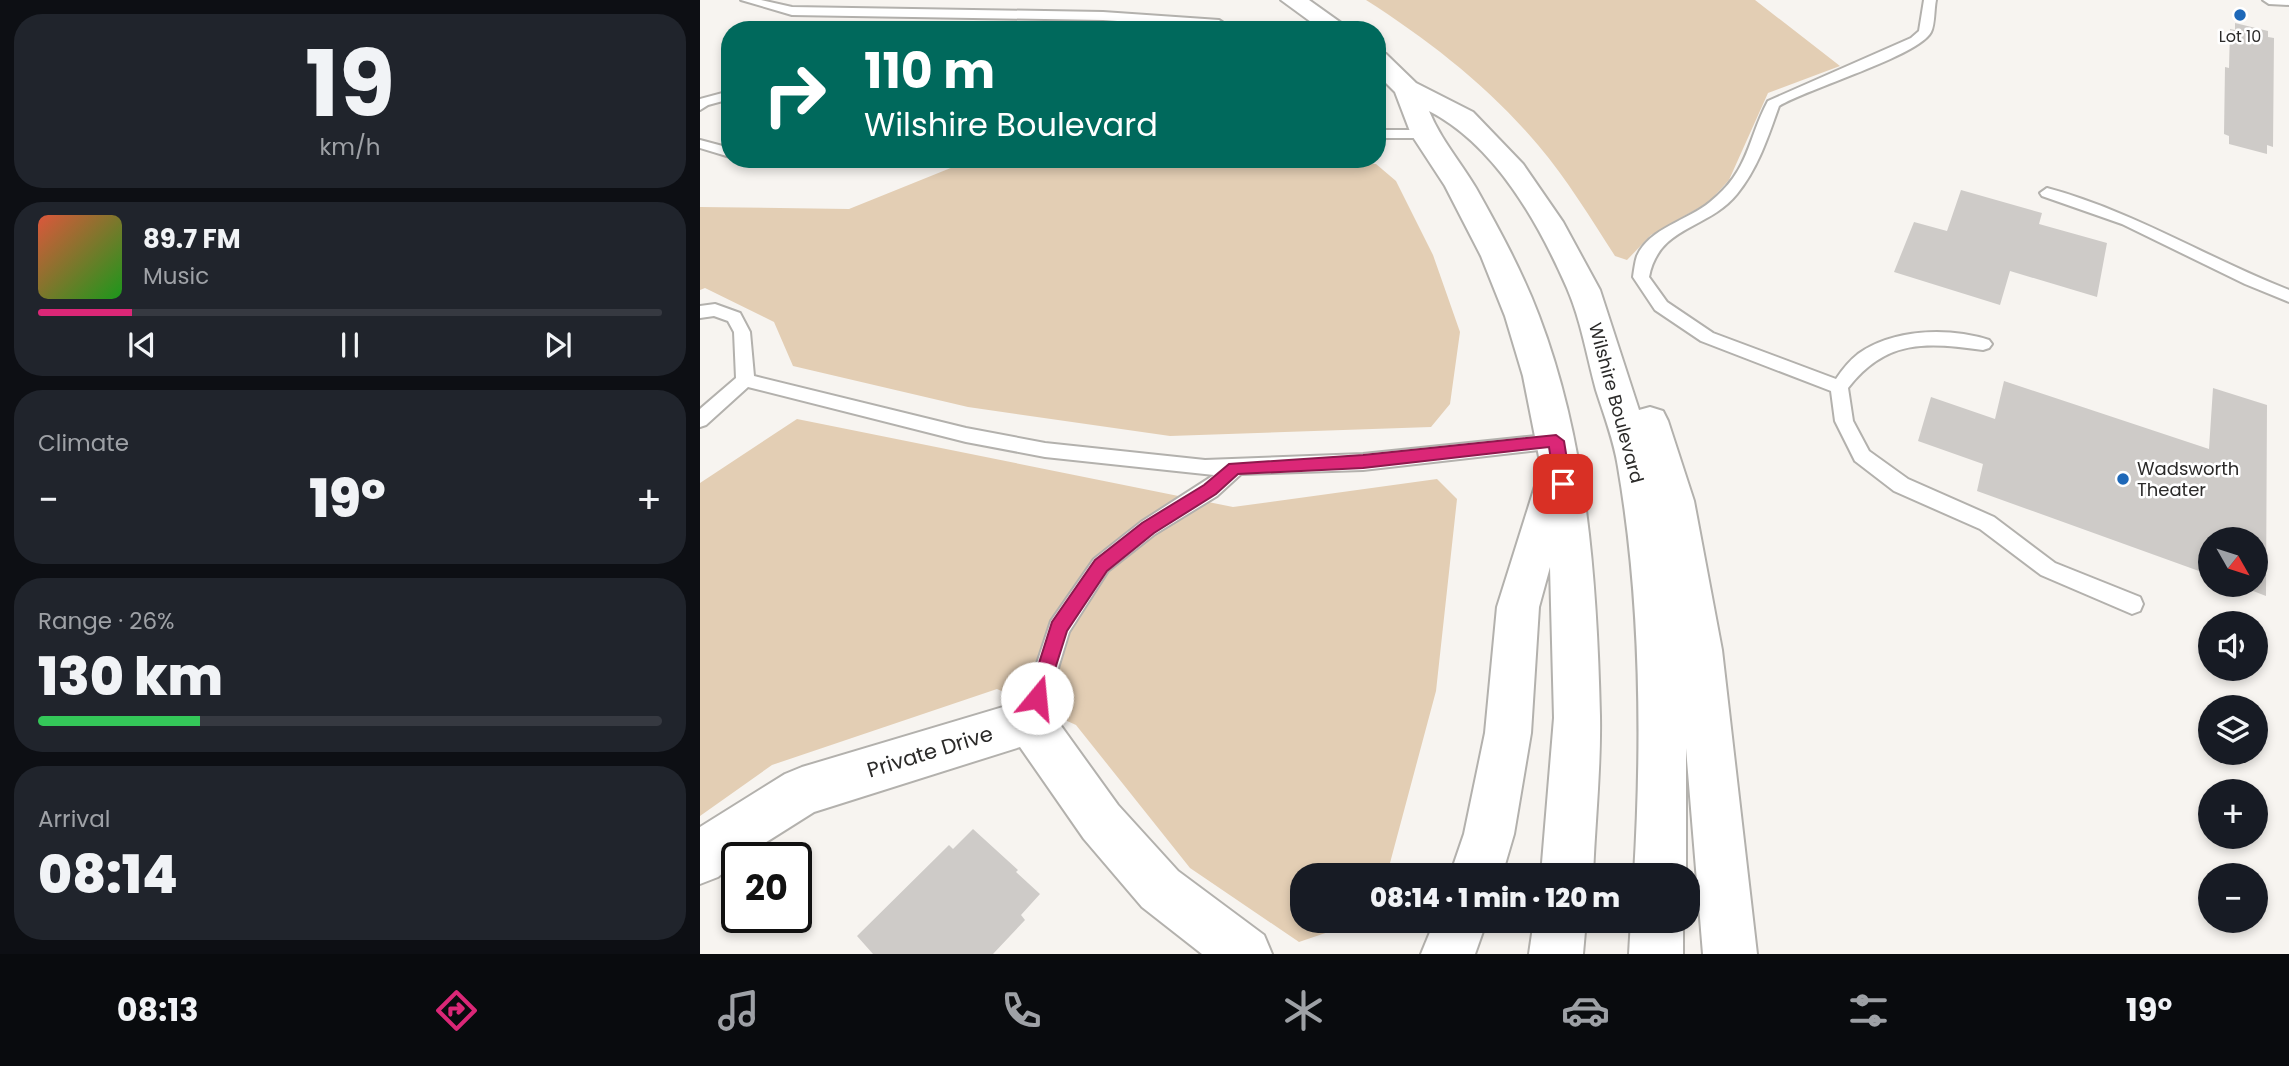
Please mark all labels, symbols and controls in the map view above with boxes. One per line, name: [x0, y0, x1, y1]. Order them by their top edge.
marker: Lot 10: [2232, 7, 2248, 23]
text: 19: [305, 20, 395, 148]
place label: Lot 10: [2219, 25, 2261, 48]
text: 110 m: [864, 37, 995, 105]
icon: right: [749, 49, 840, 140]
text: Wilshire Boulevard: [864, 102, 1158, 147]
text: km/h: [319, 131, 381, 163]
text: 89.7 FM: [143, 221, 241, 257]
text: Music: [143, 260, 209, 292]
street label: Wilshire Boulevard: [1583, 320, 1650, 486]
icon: previous: [123, 326, 161, 364]
icon: pause: [331, 326, 369, 364]
icon: next: [539, 326, 577, 364]
text: Climate: [38, 427, 129, 459]
pin: [1533, 454, 1593, 514]
place label: Wadsworth Theater: [2137, 456, 2239, 502]
text: 19°: [309, 462, 386, 535]
icon: arrive: [1544, 465, 1582, 503]
marker: Wadsworth Theater: [2115, 471, 2131, 487]
text: −: [38, 473, 59, 526]
text: +: [636, 473, 662, 526]
north arrow: [2198, 527, 2268, 597]
map controls: [2198, 527, 2268, 933]
text: Range · 26%: [38, 605, 175, 637]
button: sound: [2198, 611, 2268, 681]
text: 130 km: [38, 640, 223, 713]
position arrow: [1000, 661, 1074, 735]
button: layers: [2198, 695, 2268, 765]
street label: Private Drive: [863, 719, 996, 784]
button: +: [2198, 779, 2268, 849]
text: Arrival: [38, 803, 110, 835]
text: 08:14: [38, 838, 178, 911]
speed limit sign: 20: [721, 842, 812, 933]
button: −: [2198, 863, 2268, 933]
text: 08:14 · 1 min · 120 m: [1370, 880, 1620, 916]
icon: directions: [432, 986, 481, 1035]
icon: music: [714, 986, 763, 1035]
icon: phone: [997, 986, 1046, 1035]
icon: climate: [1279, 986, 1328, 1035]
icon: car: [1561, 986, 1610, 1035]
icon: filters: [1844, 986, 1893, 1035]
text: 08:13: [117, 987, 199, 1032]
text: 19°: [2126, 987, 2172, 1032]

